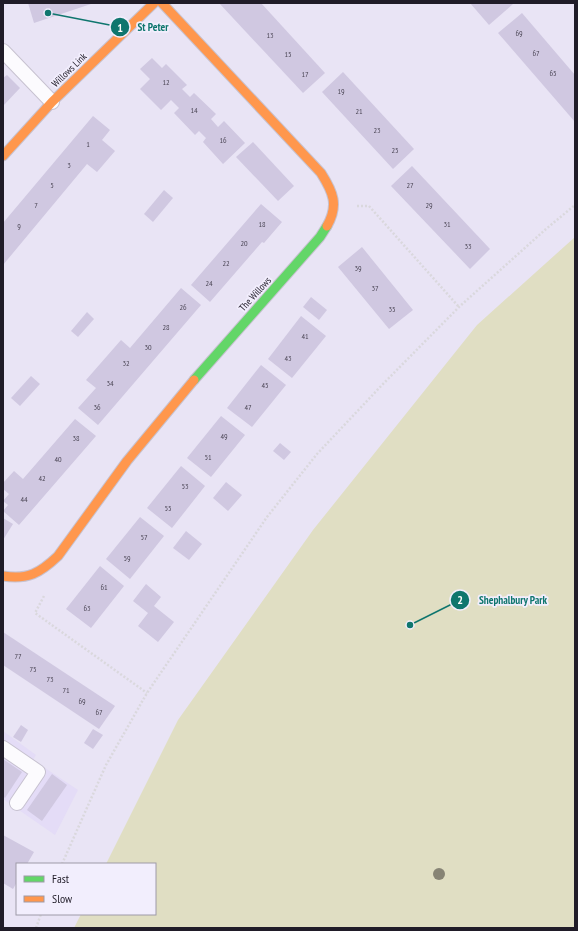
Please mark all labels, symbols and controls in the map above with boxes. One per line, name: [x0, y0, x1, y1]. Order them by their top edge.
callout: St Peter: [110, 16, 177, 39]
text: 1: [117, 20, 123, 35]
text: St Peter: [137, 20, 169, 34]
house number: 69: [515, 28, 523, 38]
house number: 13: [266, 30, 274, 40]
house number: 67: [532, 48, 540, 58]
house number: 15: [284, 49, 292, 59]
street label: Willows Link: [49, 50, 89, 90]
house number: 65: [549, 68, 557, 78]
house number: 17: [301, 69, 309, 79]
house number: 12: [162, 77, 170, 87]
house number: 19: [337, 86, 345, 96]
house number: 14: [190, 105, 198, 115]
house number: 21: [355, 106, 363, 116]
house number: 23: [373, 125, 381, 135]
house number: 16: [219, 135, 227, 145]
house number: 1: [86, 139, 90, 149]
house number: 25: [391, 145, 399, 155]
house number: 3: [67, 160, 71, 170]
house number: 5: [50, 180, 54, 190]
house number: 27: [406, 180, 414, 190]
house number: 7: [34, 200, 38, 210]
house number: 29: [425, 200, 433, 210]
house number: 18: [258, 219, 266, 229]
house number: 31: [443, 219, 451, 229]
house number: 9: [17, 221, 21, 231]
house number: 20: [240, 238, 248, 248]
house number: 33: [464, 241, 472, 251]
house number: 22: [222, 258, 230, 268]
house number: 39: [354, 263, 362, 273]
street label: The Willows: [236, 274, 274, 314]
house number: 24: [205, 278, 213, 288]
house number: 37: [371, 283, 379, 293]
house number: 26: [179, 302, 187, 312]
house number: 35: [388, 304, 396, 314]
house number: 28: [162, 322, 170, 332]
house number: 41: [301, 331, 309, 341]
house number: 30: [144, 342, 152, 352]
house number: 43: [284, 353, 292, 363]
house number: 32: [122, 358, 130, 368]
house number: 34: [106, 378, 114, 388]
house number: 45: [261, 380, 269, 390]
house number: 36: [93, 402, 101, 412]
house number: 47: [244, 402, 252, 412]
house number: 49: [220, 431, 228, 441]
house number: 38: [72, 433, 80, 443]
house number: 51: [204, 452, 212, 462]
house number: 40: [54, 454, 62, 464]
house number: 42: [38, 473, 46, 483]
house number: 53: [181, 481, 189, 491]
house number: 44: [20, 494, 28, 504]
house number: 55: [164, 503, 172, 513]
house number: 57: [140, 532, 148, 542]
house number: 59: [123, 553, 131, 563]
house number: 61: [100, 582, 108, 592]
callout: Shephalbury Park: [450, 589, 555, 612]
text: 2: [457, 592, 463, 607]
text: Shephalbury Park: [479, 593, 548, 607]
house number: 63: [83, 603, 91, 613]
house number: 77: [14, 651, 22, 661]
house number: 75: [29, 664, 37, 674]
house number: 73: [46, 674, 54, 684]
house number: 71: [62, 685, 70, 695]
house number: 69: [78, 696, 86, 706]
house number: 67: [95, 707, 103, 717]
legend: [16, 863, 156, 915]
text: Fast: [52, 871, 70, 886]
text: Slow: [52, 891, 73, 906]

